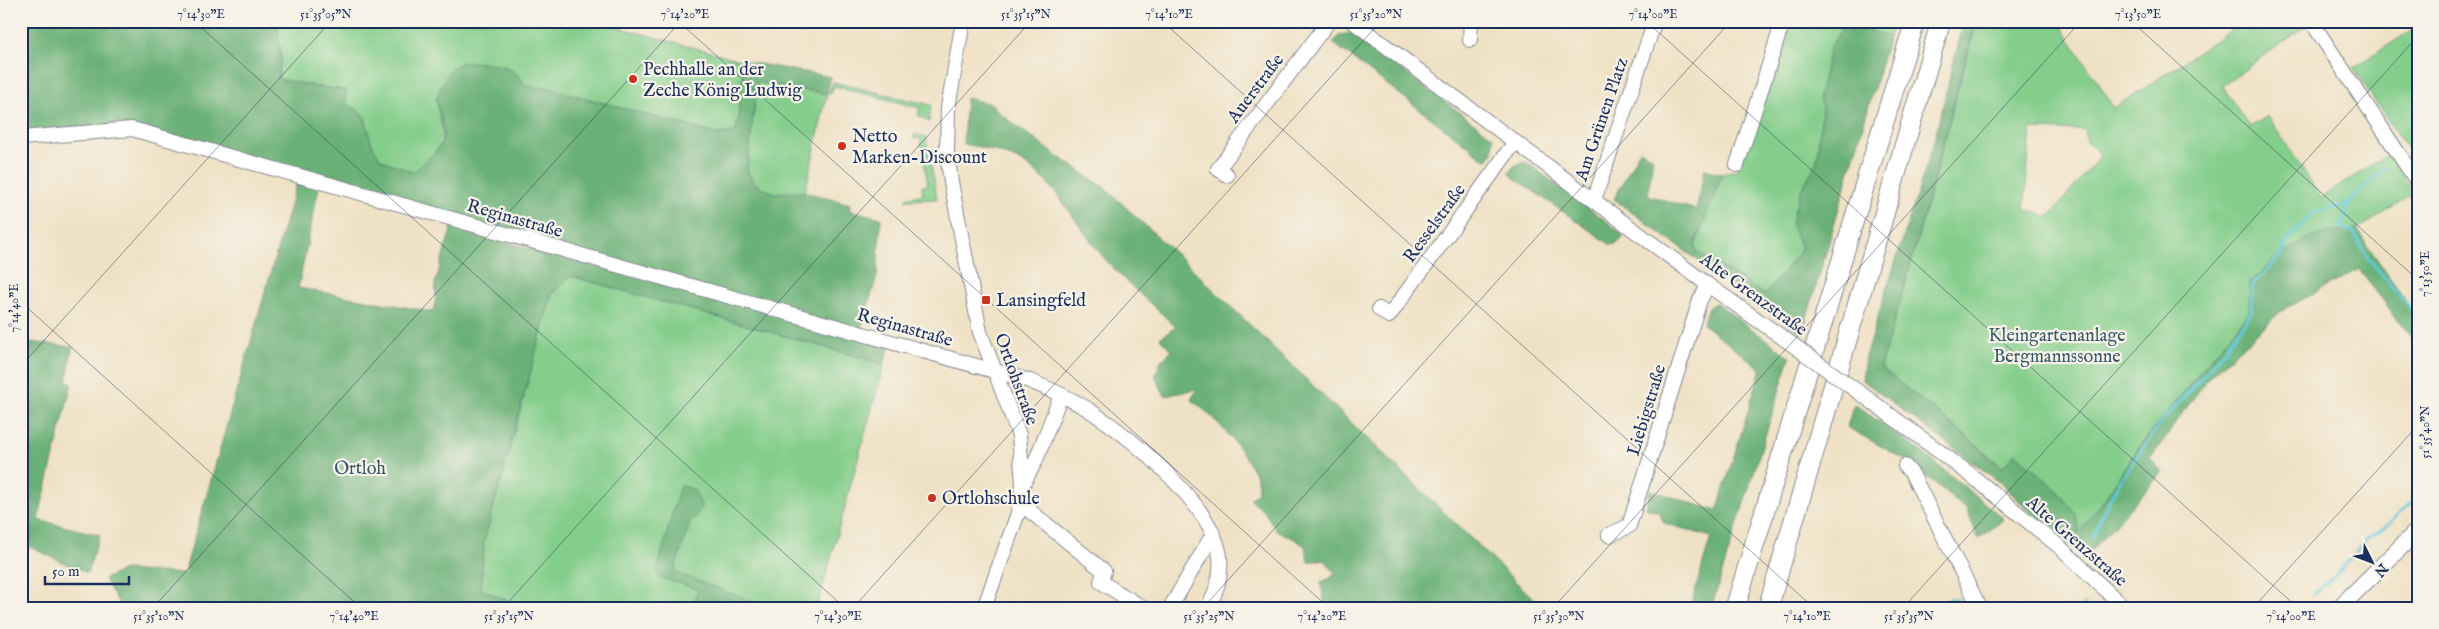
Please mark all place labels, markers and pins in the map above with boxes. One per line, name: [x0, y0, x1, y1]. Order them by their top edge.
place label: Pechhalle an der Zeche König Ludwig: [643, 59, 802, 103]
marker: Pechhalle an der Zeche König Ludwig: [627, 73, 639, 85]
place label: Netto Marken-Discount: [852, 126, 987, 170]
marker: Netto Marken-Discount: [836, 140, 848, 152]
place label: Lansingfeld: [996, 290, 1086, 313]
marker: Lansingfeld: [980, 294, 992, 306]
place label: Ortlohschule: [942, 488, 1040, 511]
marker: Ortlohschule: [926, 492, 938, 504]

